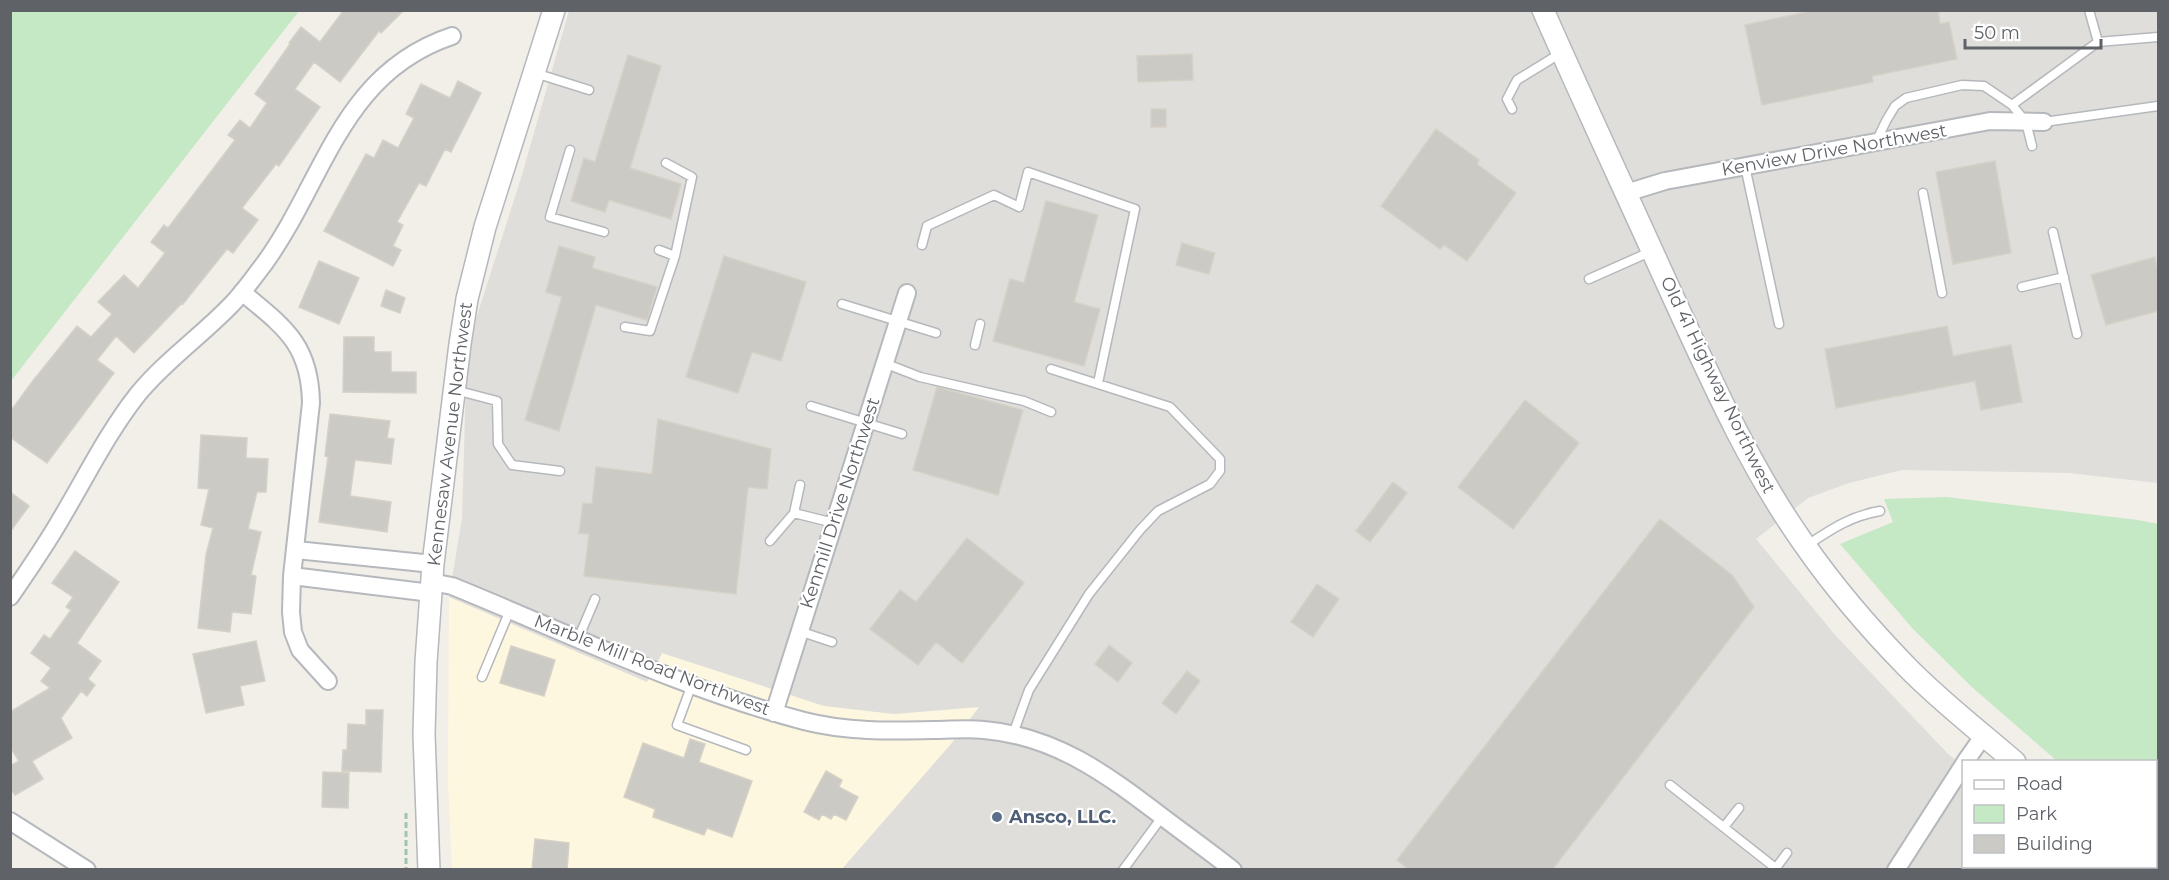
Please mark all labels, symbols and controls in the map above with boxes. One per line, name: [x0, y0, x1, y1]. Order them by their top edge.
scale bar: [1965, 12, 2102, 50]
text: 50 m: [1974, 22, 2020, 44]
street label: Kenview Drive Northwest: [1720, 119, 1948, 181]
street label: Old 41 Highway Northwest: [1656, 273, 1780, 497]
street label: Kennesaw Avenue Northwest: [423, 301, 477, 567]
street label: Kenmill Drive Northwest: [795, 395, 885, 611]
street label: Marble Mill Road Northwest: [531, 610, 773, 720]
legend: [1962, 760, 2157, 868]
text: Road: [2016, 773, 2063, 795]
text: Park: [2016, 803, 2057, 825]
place label: Ansco, LLC.: [1008, 806, 1117, 828]
marker: Ansco, LLC.: [990, 810, 1004, 824]
text: Building: [2016, 833, 2093, 855]

